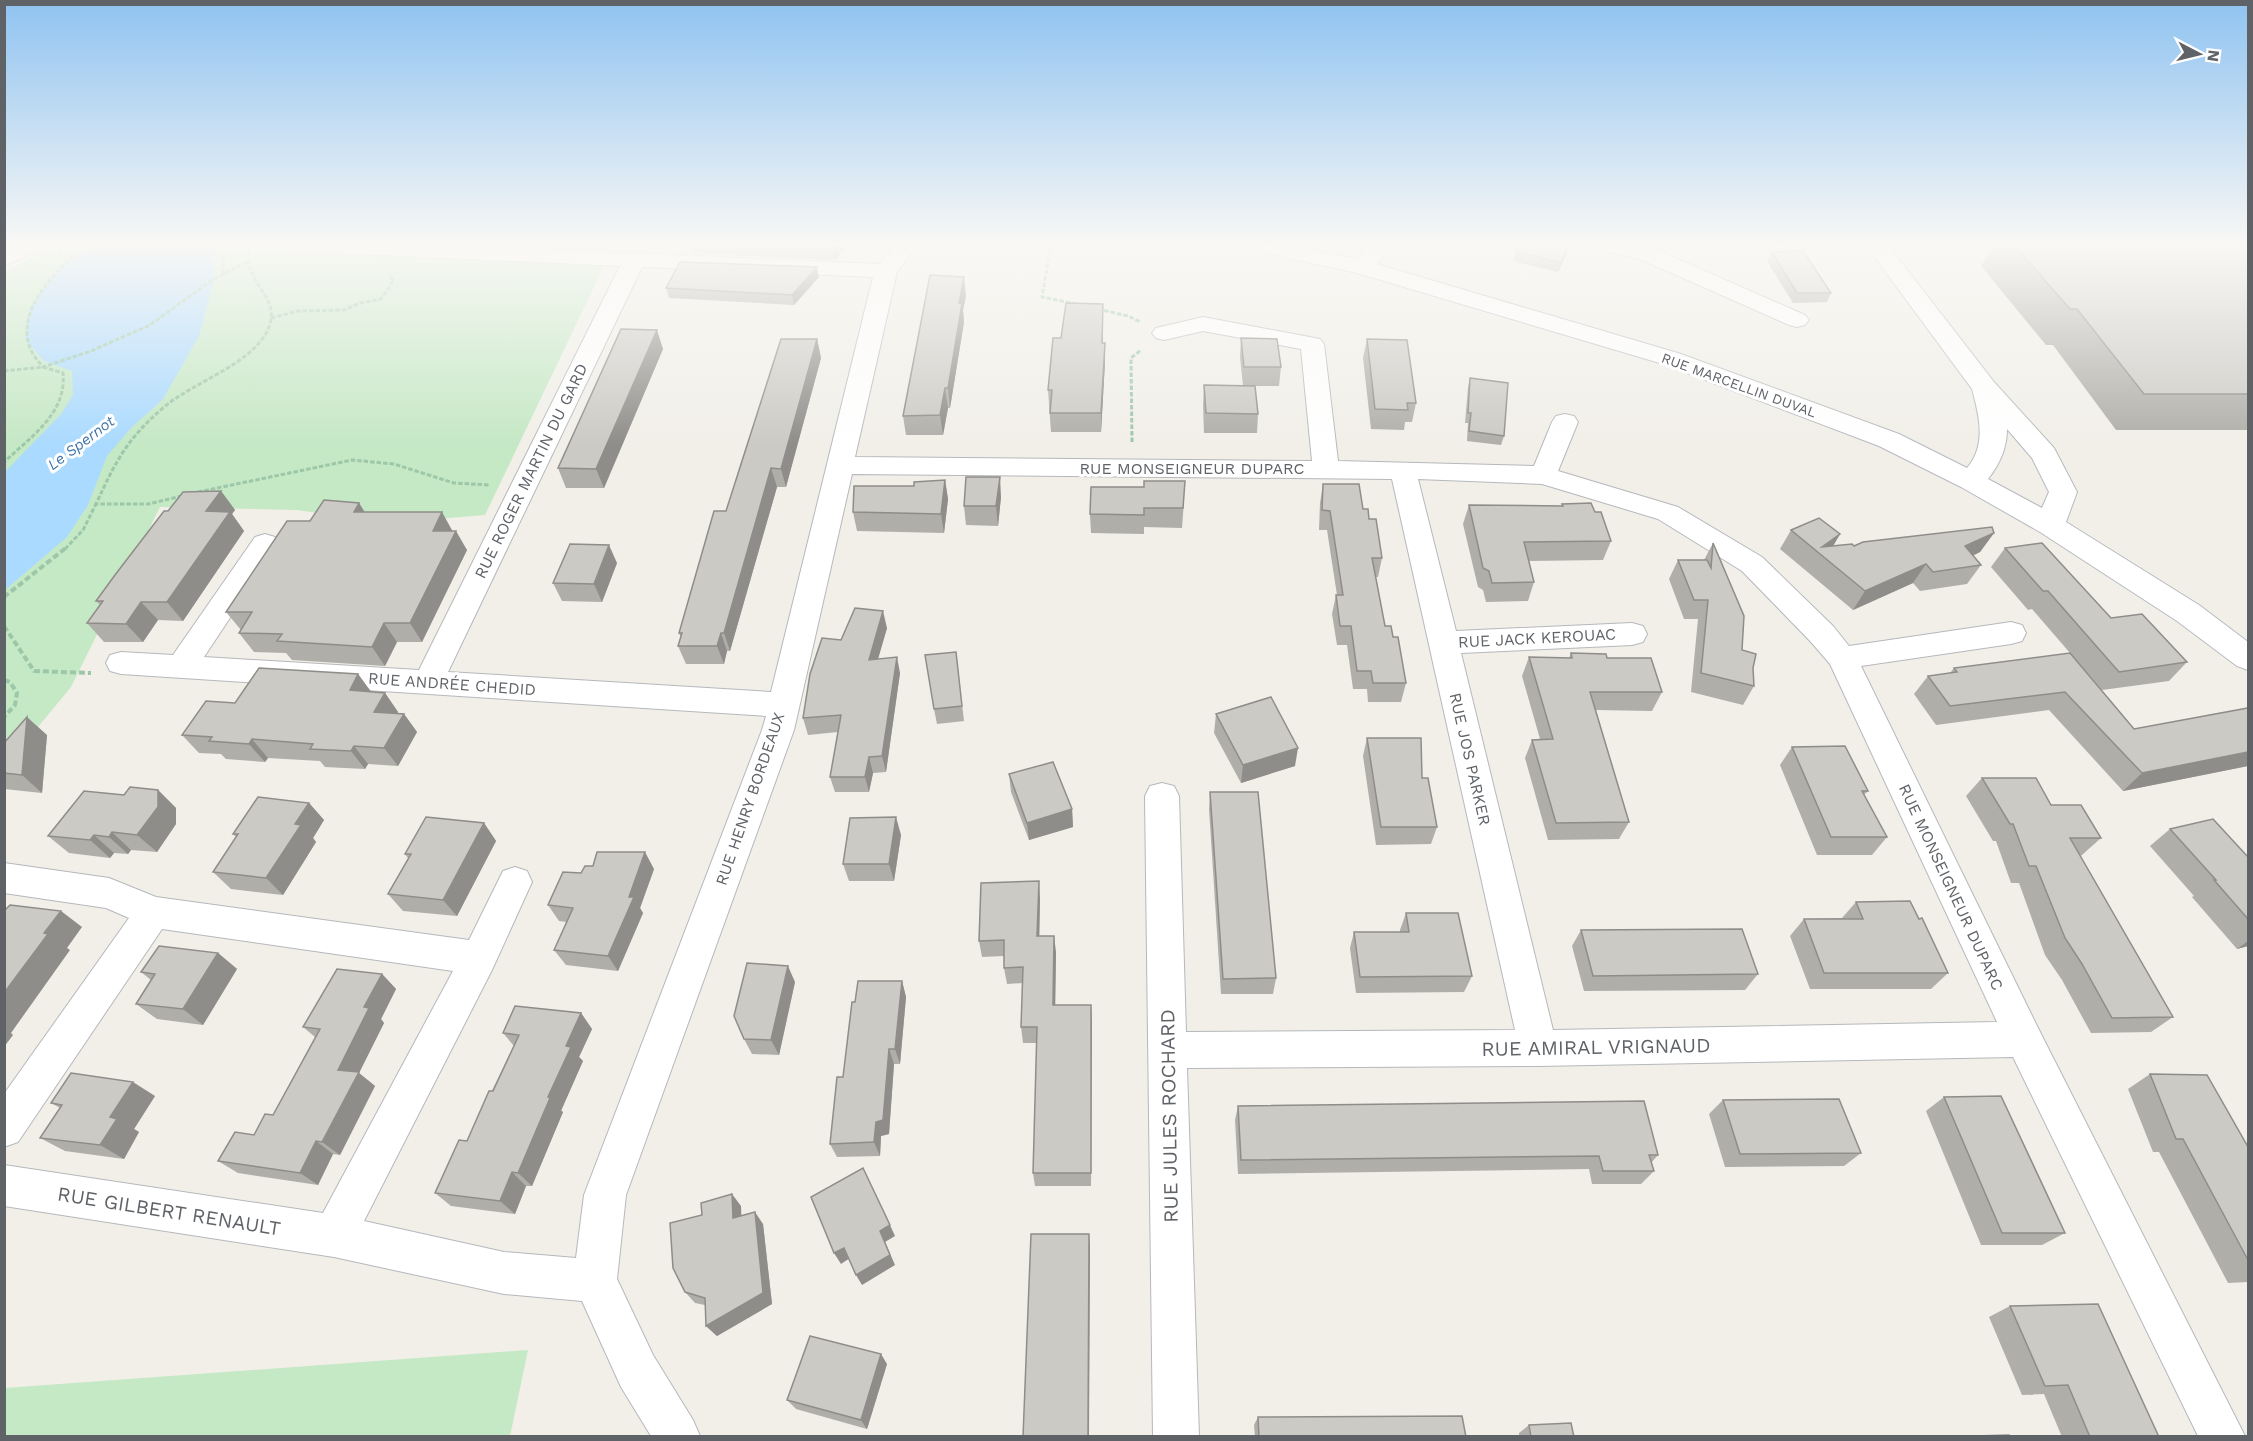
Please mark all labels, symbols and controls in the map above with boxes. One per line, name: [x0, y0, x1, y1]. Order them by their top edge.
north arrow: [2169, 24, 2229, 84]
text: N: [2203, 49, 2224, 63]
street label: RUE MARCELLIN DUVAL: [1659, 349, 1819, 421]
street label: RUE ROGER MARTIN DU GARD: [471, 360, 591, 582]
water label: Le Spernot: [44, 412, 119, 474]
street label: RUE MONSEIGNEUR DUPARC: [1079, 459, 1305, 478]
street label: RUE JACK KEROUAC: [1457, 624, 1617, 652]
street label: RUE ANDRÉE CHEDID: [367, 669, 537, 699]
street label: RUE JOS PARKER: [1445, 691, 1495, 827]
street label: RUE HENRY BORDEAUX: [711, 710, 789, 888]
street label: RUE MONSEIGNEUR DUPARC: [1895, 781, 2007, 993]
street label: RUE JULES ROCHARD: [1155, 1009, 1183, 1223]
street label: RUE AMIRAL VRIGNAUD: [1481, 1033, 1711, 1061]
street label: RUE GILBERT RENAULT: [56, 1182, 282, 1240]

